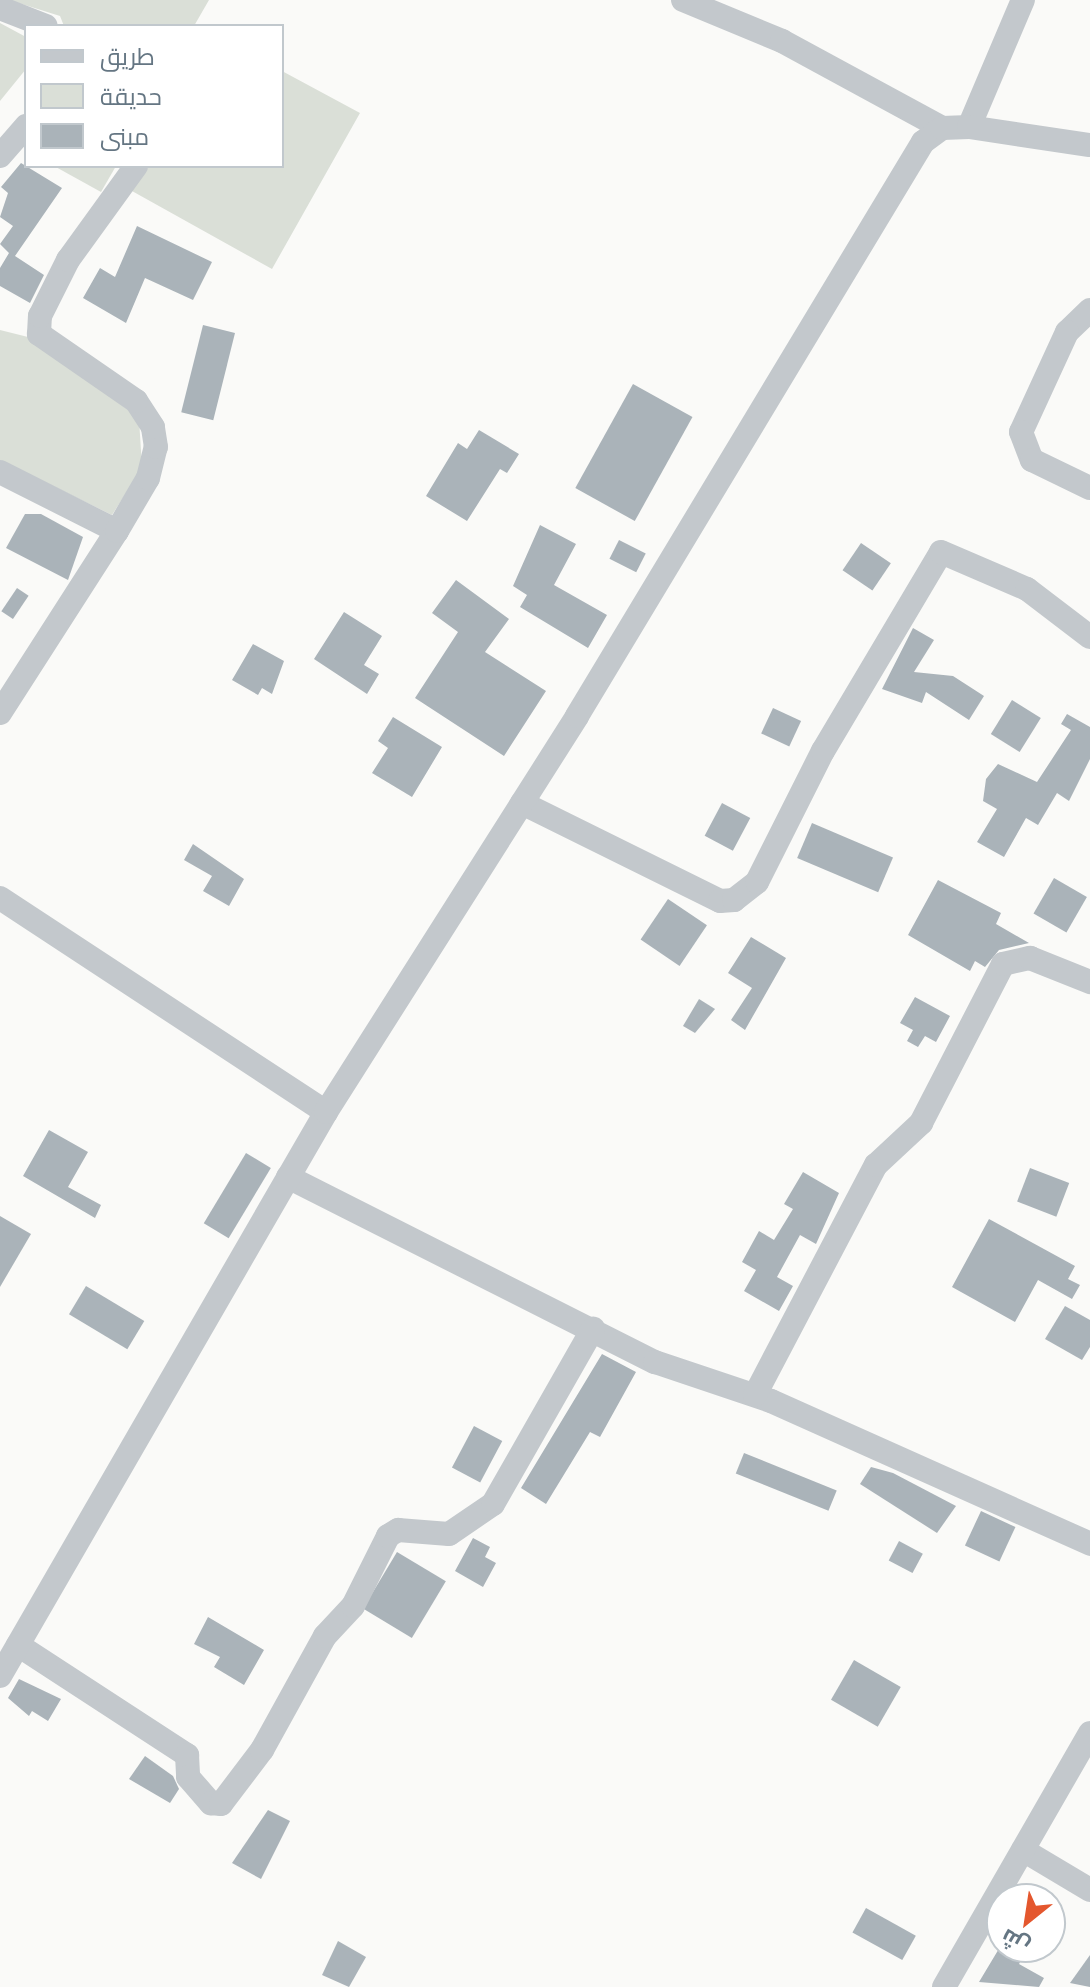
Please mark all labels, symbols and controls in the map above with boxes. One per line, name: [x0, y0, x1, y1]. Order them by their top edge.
legend: [24, 24, 284, 168]
text: طريق: [100, 39, 155, 74]
text: حديقة: [100, 79, 162, 114]
text: مبنى: [100, 119, 149, 154]
north arrow: [986, 1883, 1066, 1963]
text: ش: [995, 1921, 1035, 1963]

